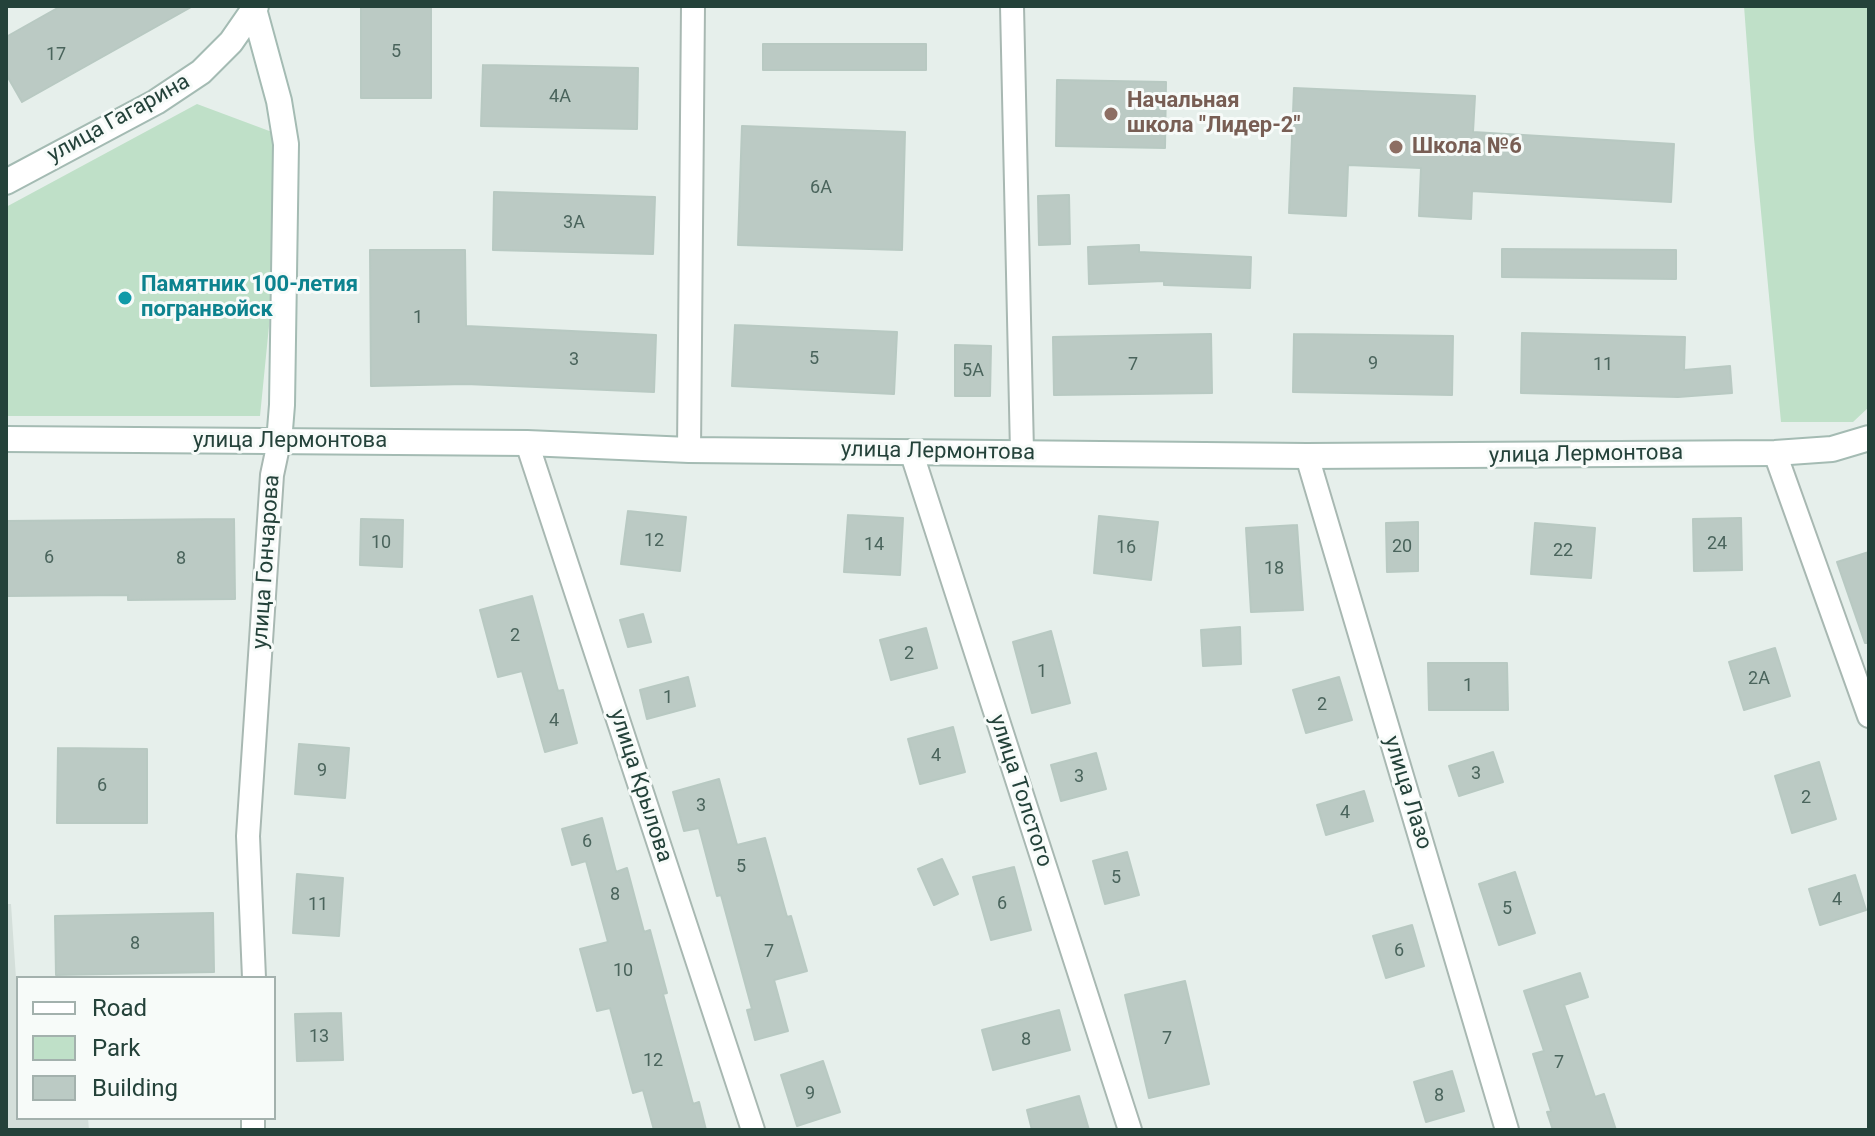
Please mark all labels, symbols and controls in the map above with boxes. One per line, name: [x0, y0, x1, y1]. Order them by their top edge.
house number: 5: [391, 41, 401, 63]
house number: 17: [46, 44, 66, 66]
street label: улица Гагарина: [43, 69, 195, 169]
house number: 4А: [549, 86, 571, 108]
place label: Начальная школа "Лидер-2": [1127, 88, 1300, 140]
marker: Начальная школа "Лидер-2": [1102, 105, 1120, 123]
place label: Школа №6: [1412, 134, 1522, 160]
marker: Школа №6: [1387, 138, 1405, 156]
house number: 6А: [810, 177, 832, 199]
house number: 3А: [563, 212, 585, 234]
place label: Памятник 100-летия погранвойск: [141, 272, 358, 324]
marker: Памятник 100-летия погранвойск: [116, 289, 134, 307]
house number: 1: [413, 307, 423, 329]
house number: 5: [809, 348, 819, 370]
house number: 3: [569, 349, 579, 371]
house number: 9: [1368, 353, 1378, 375]
house number: 7: [1128, 354, 1138, 376]
house number: 11: [1593, 354, 1613, 376]
house number: 5А: [962, 360, 984, 382]
street label: улица Лермонтова: [193, 428, 387, 454]
street label: улица Лермонтова: [841, 437, 1035, 467]
street label: улица Лермонтова: [1489, 440, 1683, 470]
street label: улица Гончарова: [248, 474, 286, 650]
house number: 12: [644, 530, 664, 552]
house number: 10: [371, 532, 391, 554]
house number: 24: [1707, 533, 1727, 555]
house number: 14: [864, 534, 884, 556]
house number: 20: [1392, 536, 1412, 558]
house number: 16: [1116, 537, 1136, 559]
house number: 22: [1553, 540, 1573, 562]
house number: 6: [44, 547, 54, 569]
house number: 8: [176, 548, 186, 570]
house number: 18: [1264, 558, 1284, 580]
house number: 2: [510, 625, 520, 647]
house number: 2: [904, 643, 914, 665]
house number: 1: [1037, 661, 1047, 683]
house number: 2А: [1748, 668, 1770, 690]
house number: 1: [1463, 675, 1473, 697]
house number: 1: [663, 687, 673, 709]
house number: 2: [1317, 694, 1327, 716]
street label: улица Крылова: [603, 706, 677, 866]
house number: 4: [549, 710, 559, 732]
street label: улица Толстого: [983, 711, 1057, 871]
street label: улица Лазо: [1377, 733, 1437, 853]
house number: 4: [931, 745, 941, 767]
house number: 9: [317, 760, 327, 782]
house number: 3: [1471, 763, 1481, 785]
house number: 3: [1074, 766, 1084, 788]
house number: 6: [97, 775, 107, 797]
house number: 2: [1801, 787, 1811, 809]
house number: 3: [696, 795, 706, 817]
house number: 4: [1340, 802, 1350, 824]
house number: 6: [582, 831, 592, 853]
house number: 5: [736, 856, 746, 878]
house number: 5: [1111, 867, 1121, 889]
house number: 8: [610, 884, 620, 906]
house number: 4: [1832, 889, 1842, 911]
house number: 6: [997, 893, 1007, 915]
house number: 11: [308, 894, 328, 916]
house number: 5: [1502, 898, 1512, 920]
house number: 8: [130, 933, 140, 955]
house number: 6: [1394, 940, 1404, 962]
house number: 7: [764, 941, 774, 963]
house number: 10: [613, 960, 633, 982]
legend: [16, 976, 276, 1120]
text: Road: [92, 994, 147, 1022]
house number: 13: [309, 1026, 329, 1048]
house number: 7: [1162, 1028, 1172, 1050]
house number: 8: [1021, 1029, 1031, 1051]
text: Park: [92, 1034, 140, 1062]
house number: 12: [643, 1050, 663, 1072]
house number: 7: [1554, 1052, 1564, 1074]
text: Building: [92, 1074, 178, 1102]
house number: 9: [805, 1083, 815, 1105]
house number: 8: [1434, 1085, 1444, 1107]

